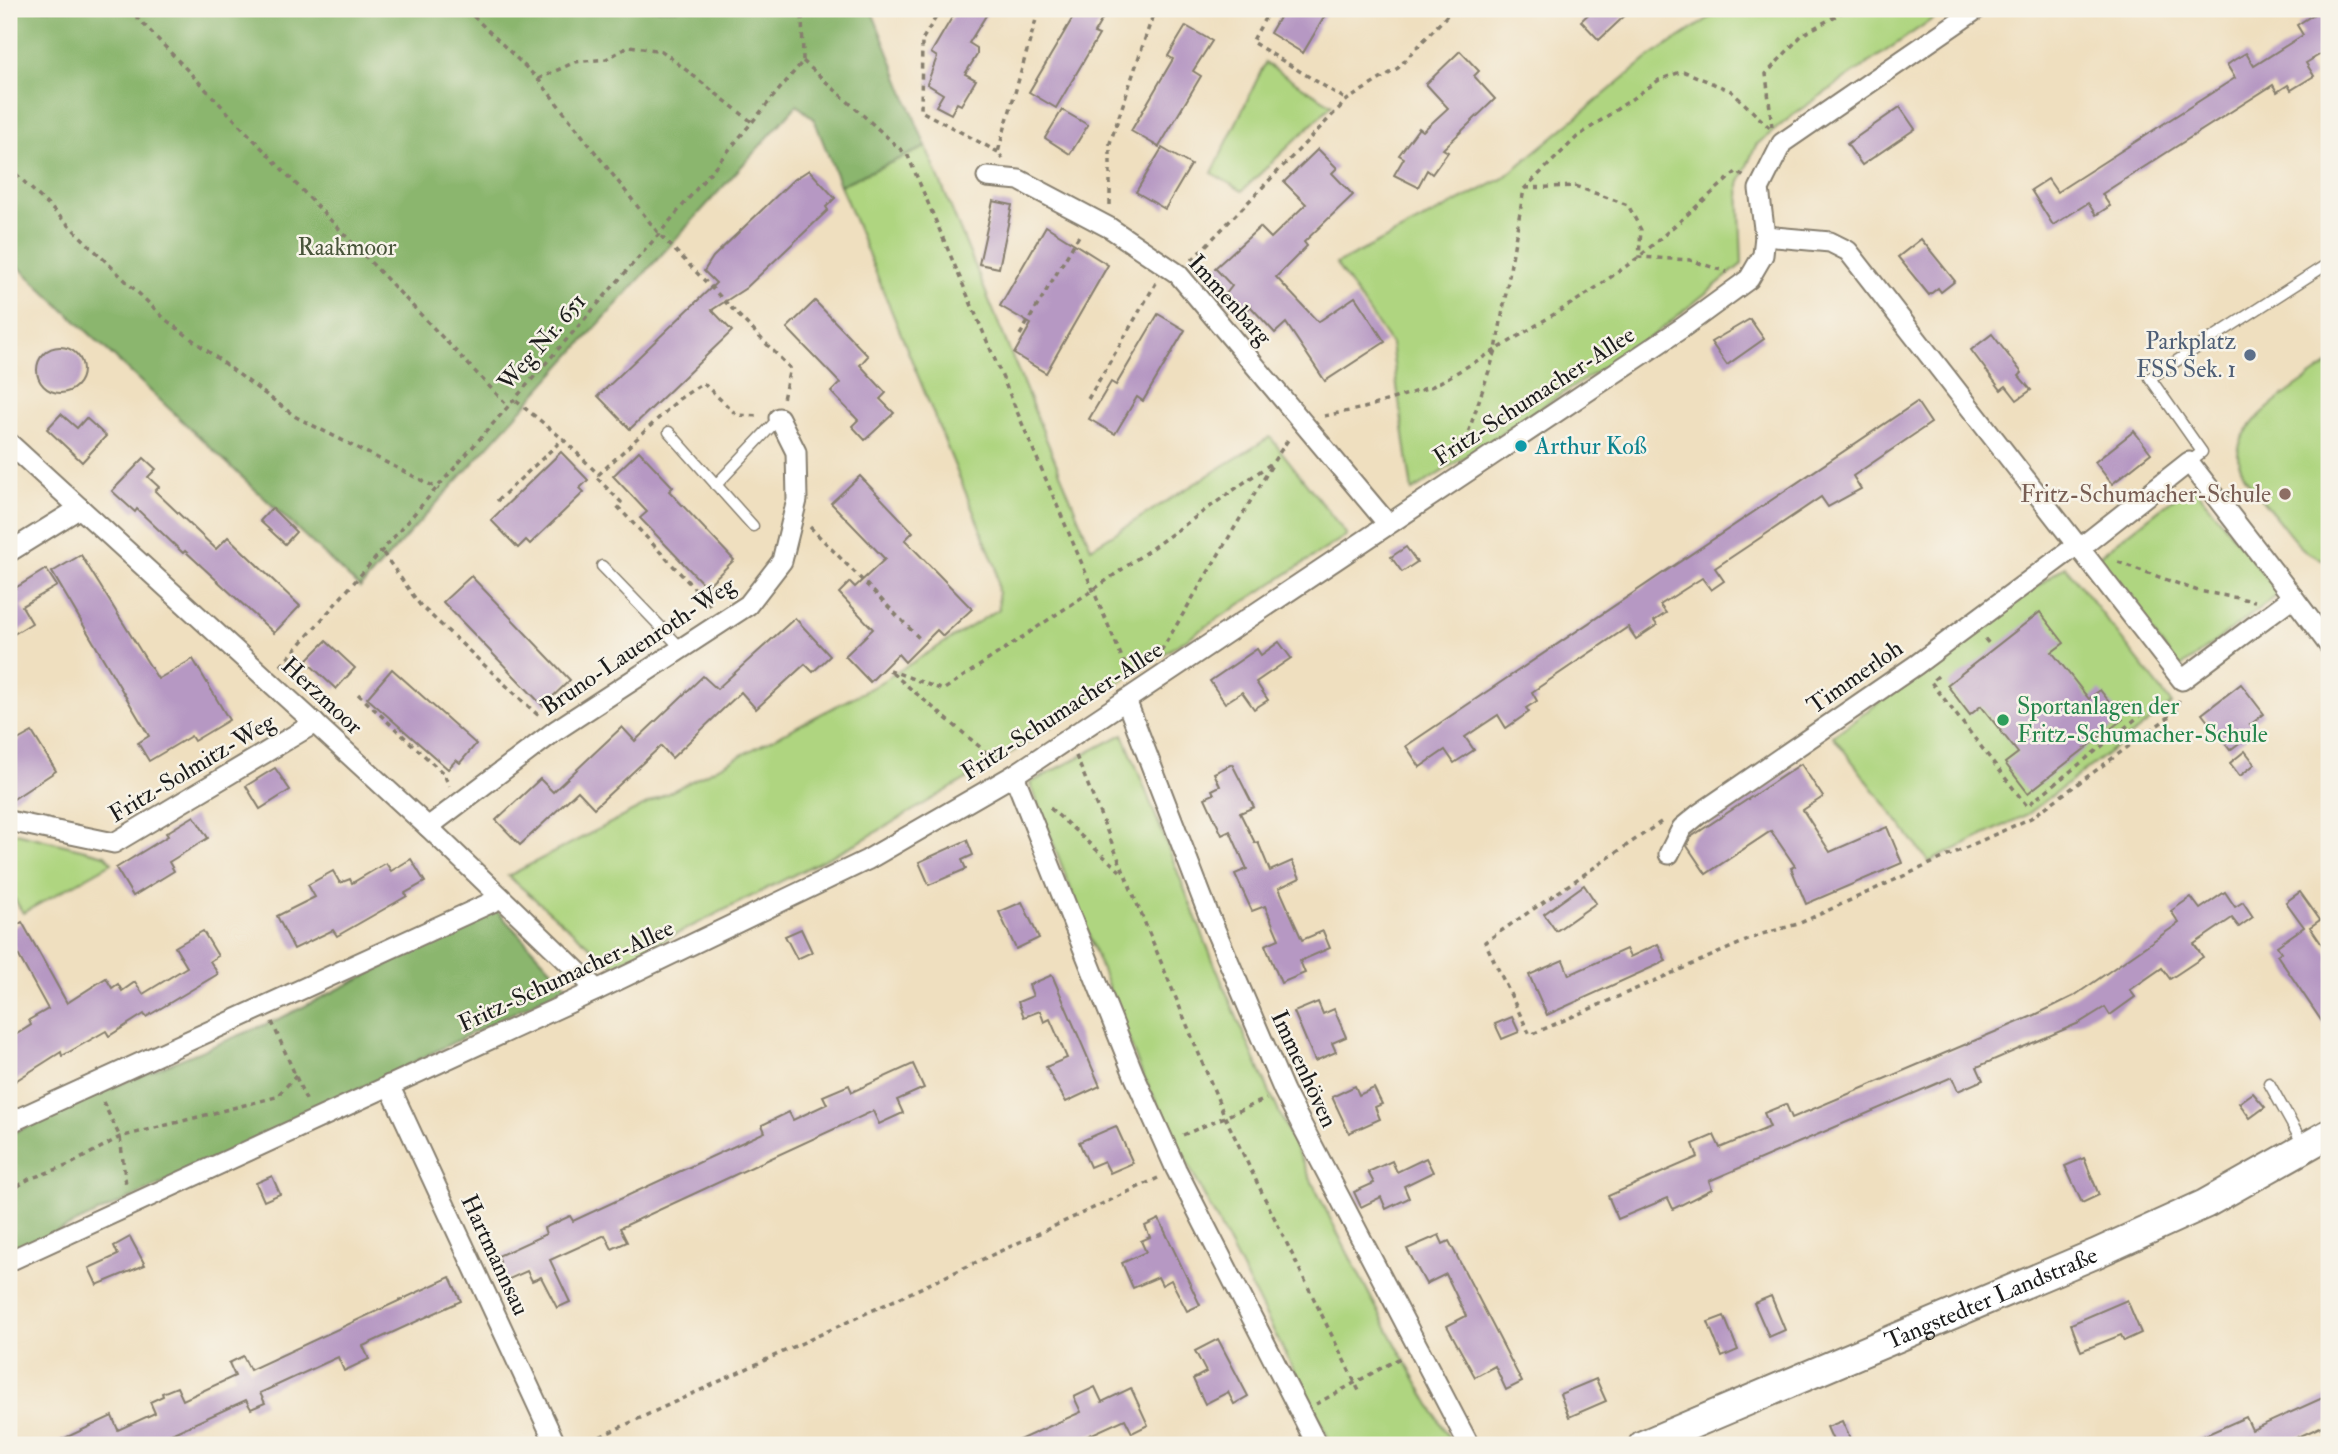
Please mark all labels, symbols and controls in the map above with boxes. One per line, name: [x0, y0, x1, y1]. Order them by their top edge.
park label: Raakmoor: [298, 232, 397, 263]
street label: Immenbarg: [1181, 248, 1280, 353]
street label: Weg Nr. 651: [490, 287, 593, 398]
street label: Fritz-Schumacher-Allee: [1427, 319, 1641, 473]
place label: Parkplatz FSS Sek. 1: [2136, 326, 2236, 385]
marker: Parkplatz FSS Sek. 1: [2242, 347, 2258, 363]
place label: Arthur Koß: [1534, 431, 1647, 462]
marker: Arthur Koß: [1513, 438, 1529, 454]
place label: Fritz-Schumacher-Schule: [2020, 479, 2271, 510]
marker: Fritz-Schumacher-Schule: [2277, 486, 2293, 502]
street label: Bruno-Lauenroth-Weg: [535, 569, 742, 723]
street label: Timmerloh: [1801, 633, 1909, 721]
street label: Fritz-Schumacher-Allee: [955, 634, 1169, 788]
street label: Herzmoor: [275, 650, 369, 742]
place label: Sportanlagen der Fritz-Schumacher-Schule: [2017, 691, 2268, 750]
street label: Fritz-Solmitz-Weg: [103, 706, 282, 830]
marker: Sportanlagen der Fritz-Schumacher-Schule: [1995, 712, 2011, 728]
street label: Fritz-Schumacher-Allee: [453, 912, 679, 1040]
street label: Immenhöven: [1263, 1005, 1345, 1133]
street label: Hartmannsau: [453, 1190, 537, 1320]
street label: Tangstedter Landstraße: [1880, 1239, 2102, 1357]

